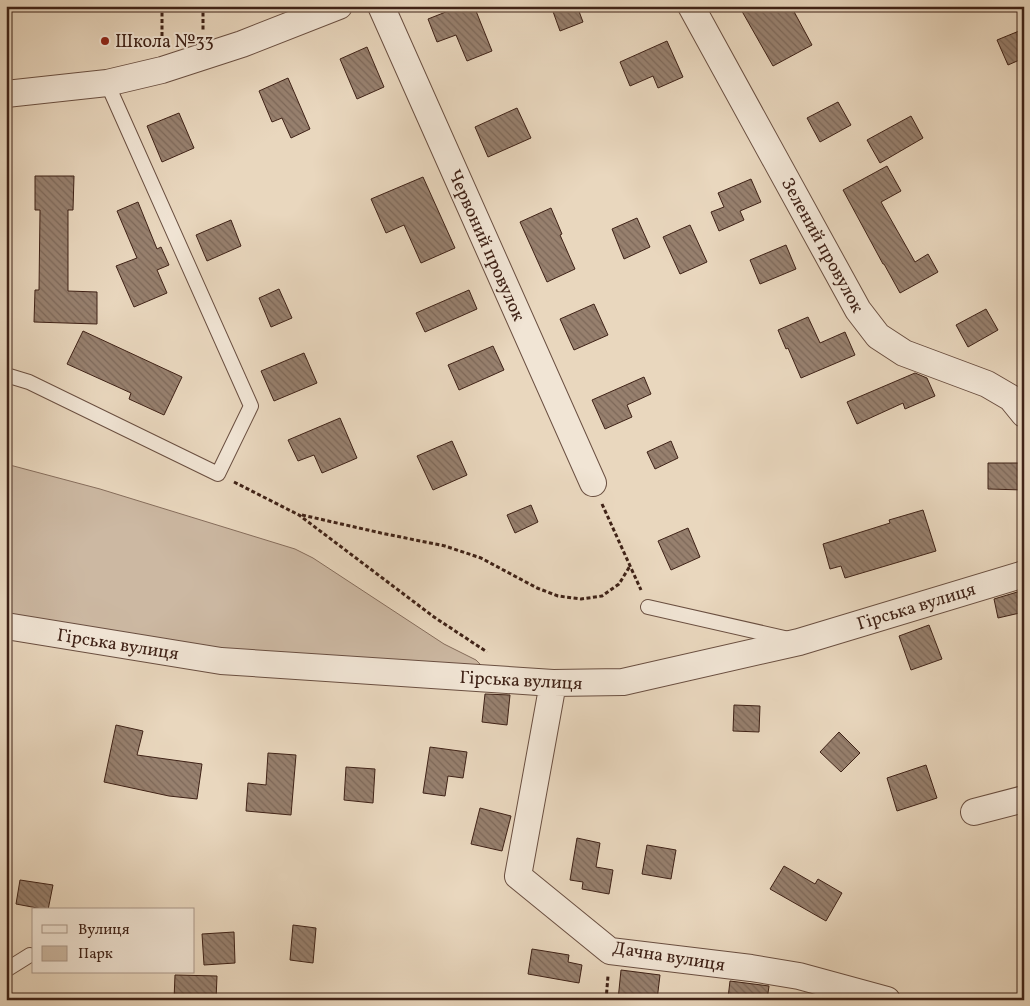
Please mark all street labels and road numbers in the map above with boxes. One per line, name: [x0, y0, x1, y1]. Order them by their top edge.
street label: Червоний провулок: [441, 166, 530, 326]
street label: Зелений провулок: [774, 174, 869, 318]
street label: Гірська вулиця: [854, 578, 979, 637]
street label: Гірська вулиця: [55, 624, 180, 667]
street label: Гірська вулиця: [459, 666, 583, 697]
street label: Дачна вулиця: [611, 936, 727, 979]

